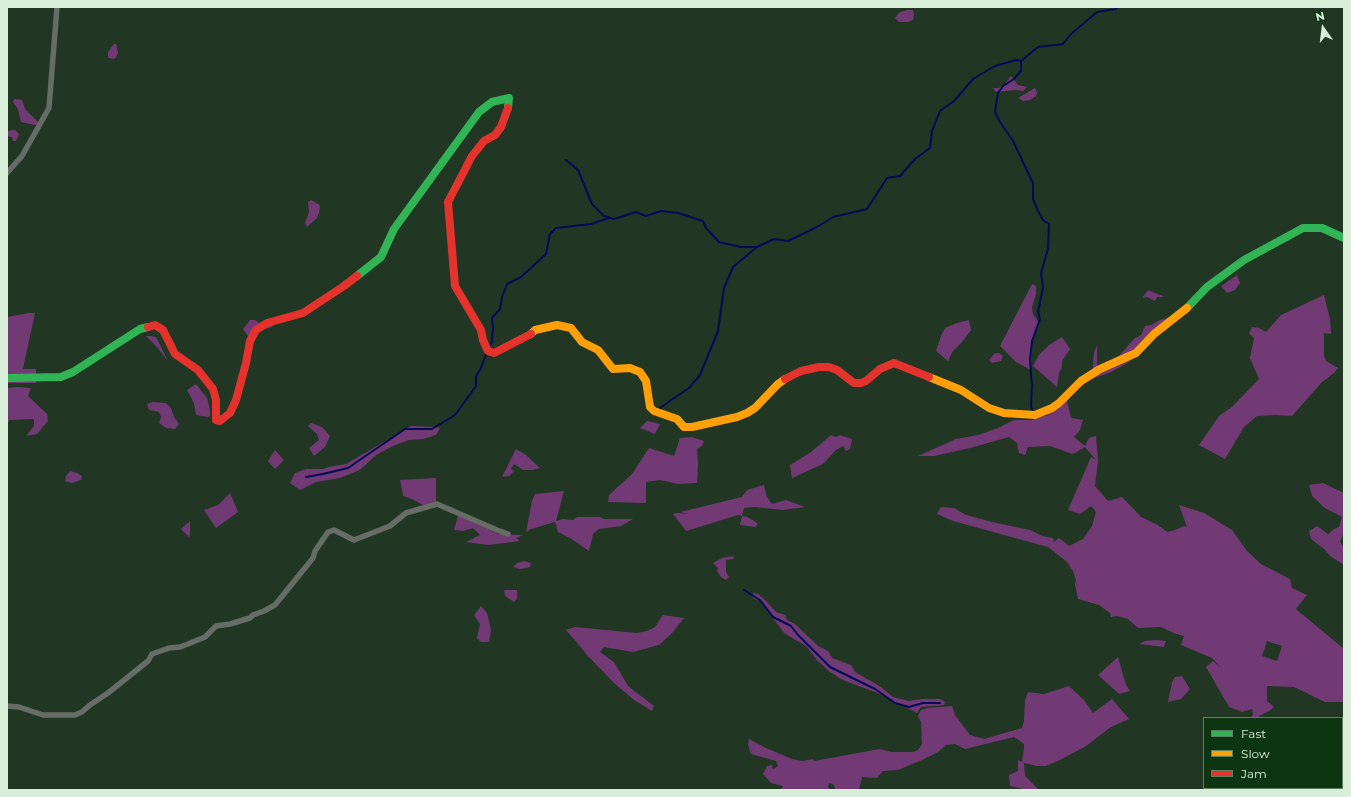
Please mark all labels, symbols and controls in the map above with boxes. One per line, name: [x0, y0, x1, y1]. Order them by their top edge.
north arrow: [1303, 8, 1343, 48]
text: N: [1314, 8, 1326, 24]
legend: [1203, 717, 1343, 789]
text: Fast: [1241, 726, 1266, 741]
text: Slow: [1241, 746, 1270, 761]
text: Jam: [1241, 766, 1267, 781]

